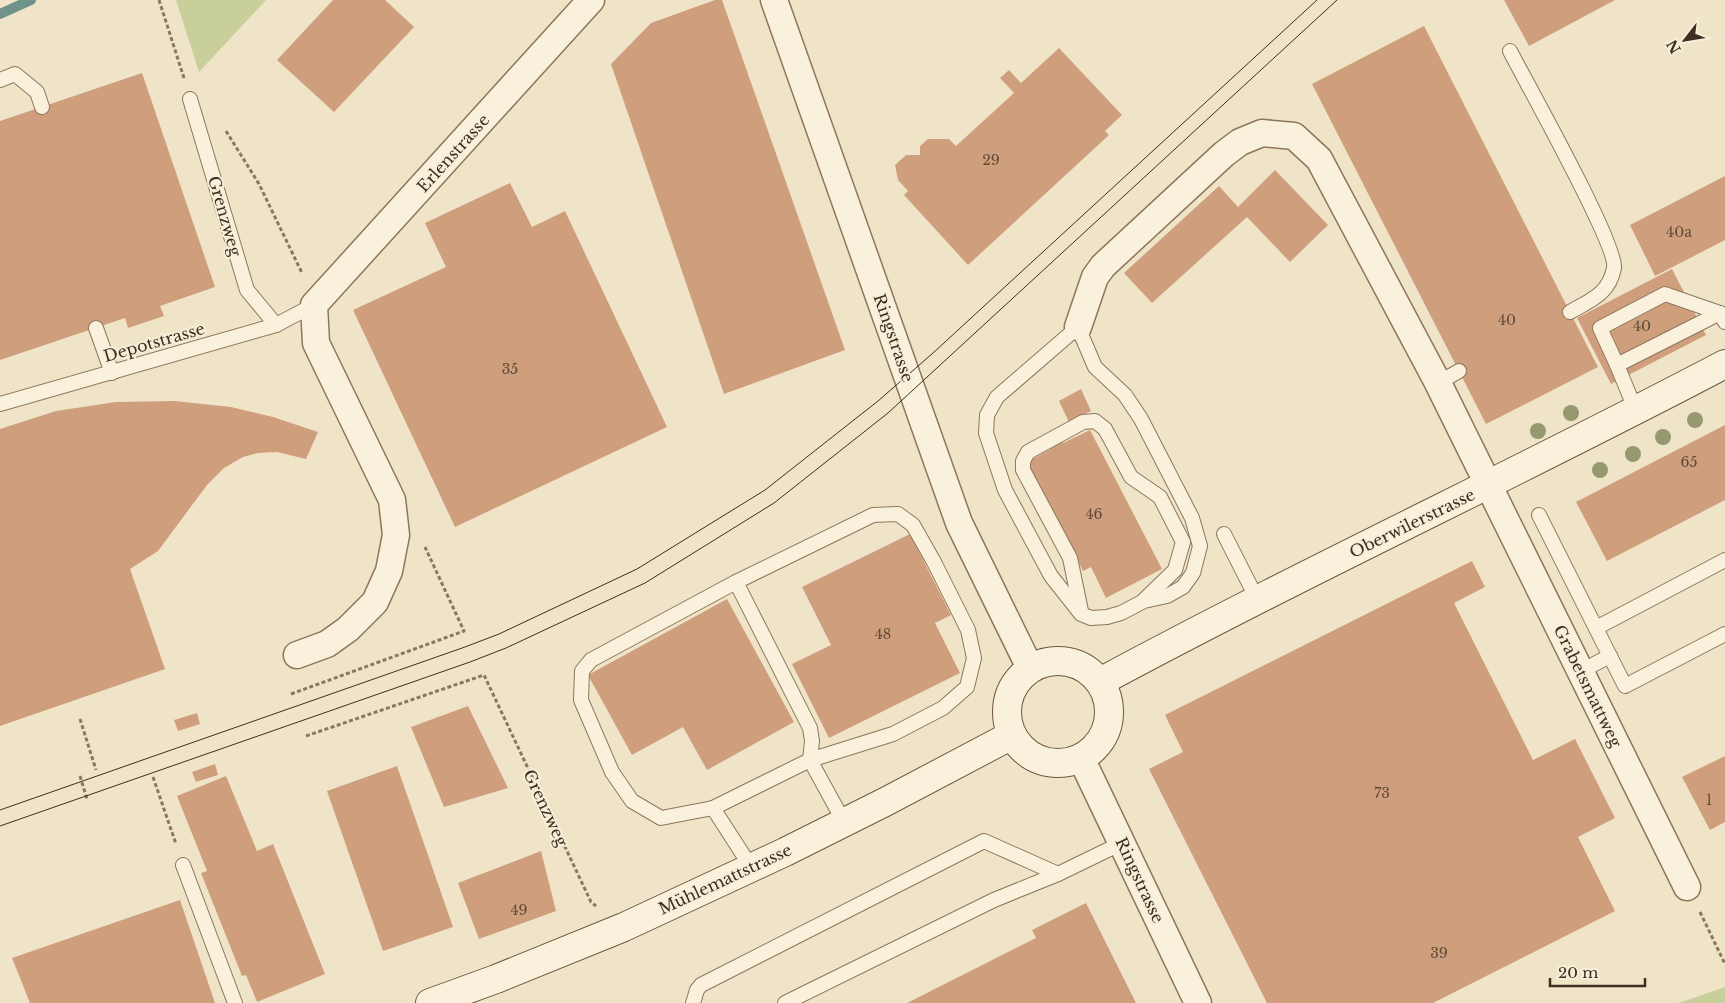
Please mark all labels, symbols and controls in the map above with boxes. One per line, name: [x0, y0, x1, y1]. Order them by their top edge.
north arrow: [1660, 15, 1710, 65]
text: N: [1663, 36, 1685, 57]
street label: Erlenstrasse: [413, 110, 493, 196]
house number: 29: [982, 151, 1000, 169]
street label: Grenzweg: [204, 174, 246, 259]
house number: 40a: [1666, 223, 1692, 241]
street label: Ringstrasse: [870, 291, 918, 385]
house number: 40: [1498, 311, 1516, 329]
house number: 40: [1633, 317, 1651, 335]
street label: Depotstrasse: [101, 318, 207, 366]
house number: 35: [502, 360, 518, 378]
house number: 65: [1681, 453, 1698, 471]
street label: Oberwilerstrasse: [1346, 484, 1478, 562]
house number: 46: [1085, 505, 1103, 523]
street label: Grabetsmattweg: [1550, 622, 1626, 751]
house number: 48: [875, 625, 891, 643]
street label: Grenzweg: [519, 766, 573, 850]
house number: 73: [1374, 784, 1390, 802]
house number: 1: [1706, 791, 1712, 809]
street label: Ringstrasse: [1111, 834, 1169, 926]
street label: Mühlemattstrasse: [655, 839, 795, 919]
house number: 49: [510, 901, 528, 919]
house number: 39: [1430, 944, 1448, 962]
scale bar: [1550, 956, 1645, 988]
text: 20 m: [1558, 963, 1598, 982]

